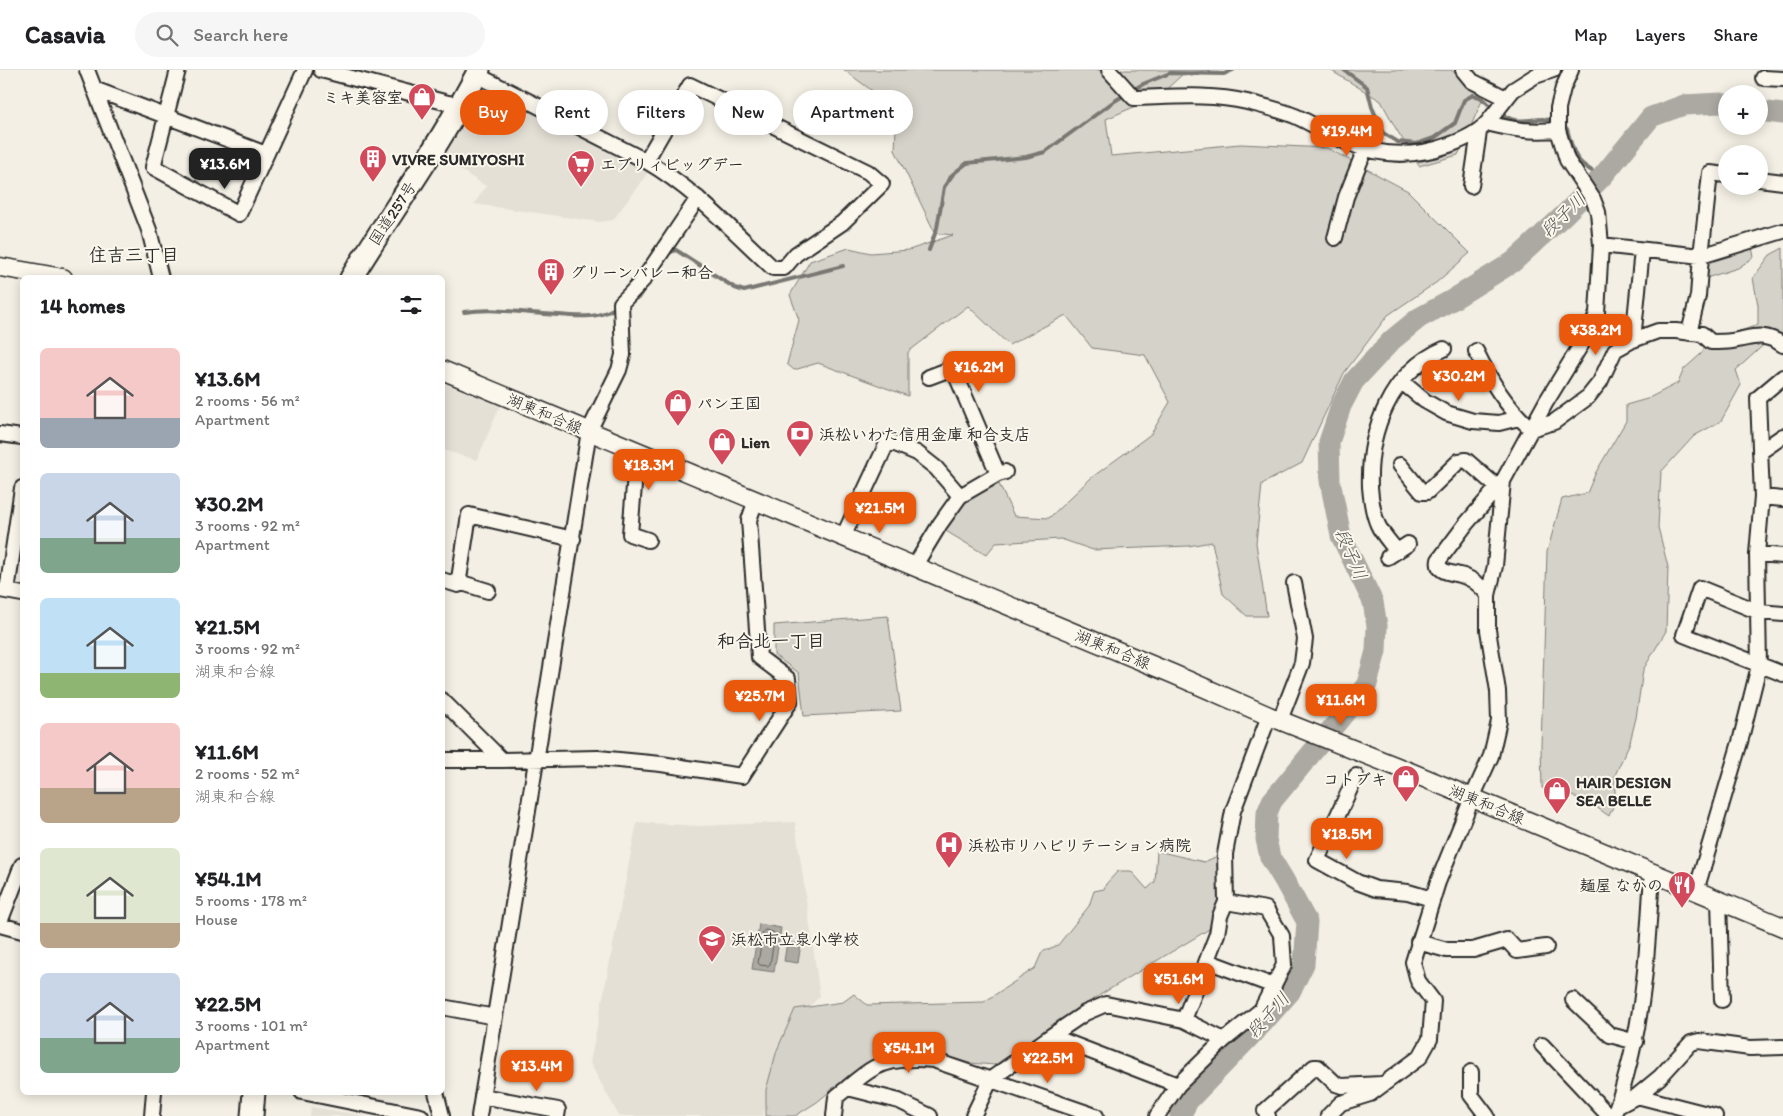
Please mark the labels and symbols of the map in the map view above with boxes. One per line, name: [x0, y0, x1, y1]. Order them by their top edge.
shop icon: ミキ美容室: [407, 82, 437, 121]
place label: ミキ美容室: [323, 88, 403, 107]
pin: ¥19.4M: [1306, 114, 1388, 157]
building icon: VIVRE SUMIYOSHI: [358, 144, 388, 183]
pin: ¥13.6M: [184, 148, 266, 190]
supermarket icon: エブリィビッグデー: [566, 149, 596, 188]
place label: VIVRE SUMIYOSHI: [392, 150, 524, 169]
place label: エブリィビッグデー: [600, 155, 744, 174]
street label: 国道257号: [365, 178, 420, 249]
water label: 段子川: [1536, 188, 1590, 242]
district label: 住吉三丁目: [89, 244, 179, 266]
building icon: グリーンバレー和合: [536, 257, 566, 296]
place label: グリーンバレー和合: [570, 263, 713, 282]
pin: ¥38.2M: [1555, 314, 1637, 356]
pin: ¥16.2M: [938, 350, 1020, 393]
pin: ¥30.2M: [1418, 360, 1500, 402]
shop icon: パン王国: [663, 388, 693, 427]
street label: 湖東和合線: [504, 389, 585, 438]
place label: パン王国: [697, 394, 761, 413]
bank icon: 浜松いわた信用金庫 和合支店: [785, 419, 815, 458]
place label: 浜松いわた信用金庫 和合支店: [819, 425, 1031, 444]
shop icon: Lien: [707, 427, 737, 466]
place label: Lien: [741, 433, 771, 452]
pin: ¥18.3M: [608, 448, 690, 491]
pin: ¥21.5M: [839, 492, 921, 534]
water label: 段子川: [1330, 525, 1372, 583]
street label: 湖東和合線: [1072, 626, 1153, 673]
district label: 和合北一丁目: [717, 630, 825, 652]
pin: ¥25.7M: [719, 680, 801, 722]
pin: ¥11.6M: [1300, 684, 1382, 726]
shop icon: コトブキ: [1391, 764, 1421, 803]
place label: コトブキ: [1323, 770, 1387, 789]
place label: HAIR DESIGN SEA BELLE: [1576, 773, 1671, 810]
shop icon: HAIR DESIGN SEA BELLE: [1542, 776, 1572, 815]
street label: 湖東和合線: [1446, 781, 1527, 828]
pin: ¥18.5M: [1306, 818, 1388, 860]
hospital icon: 浜松市リハビリテーション病院: [934, 830, 964, 869]
place label: 浜松市リハビリテーション病院: [968, 836, 1191, 855]
restaurant icon: 麺屋 なかの: [1667, 870, 1697, 909]
place label: 麺屋 なかの: [1579, 876, 1663, 895]
school or university icon: 浜松市立泉小学校: [697, 924, 727, 963]
place label: 浜松市立泉小学校: [731, 930, 859, 949]
pin: ¥51.6M: [1138, 962, 1220, 1005]
water label: 段子川: [1242, 988, 1294, 1042]
pin: ¥54.1M: [868, 1032, 950, 1074]
pin: ¥22.5M: [1007, 1042, 1089, 1084]
pin: ¥13.4M: [496, 1050, 578, 1092]

